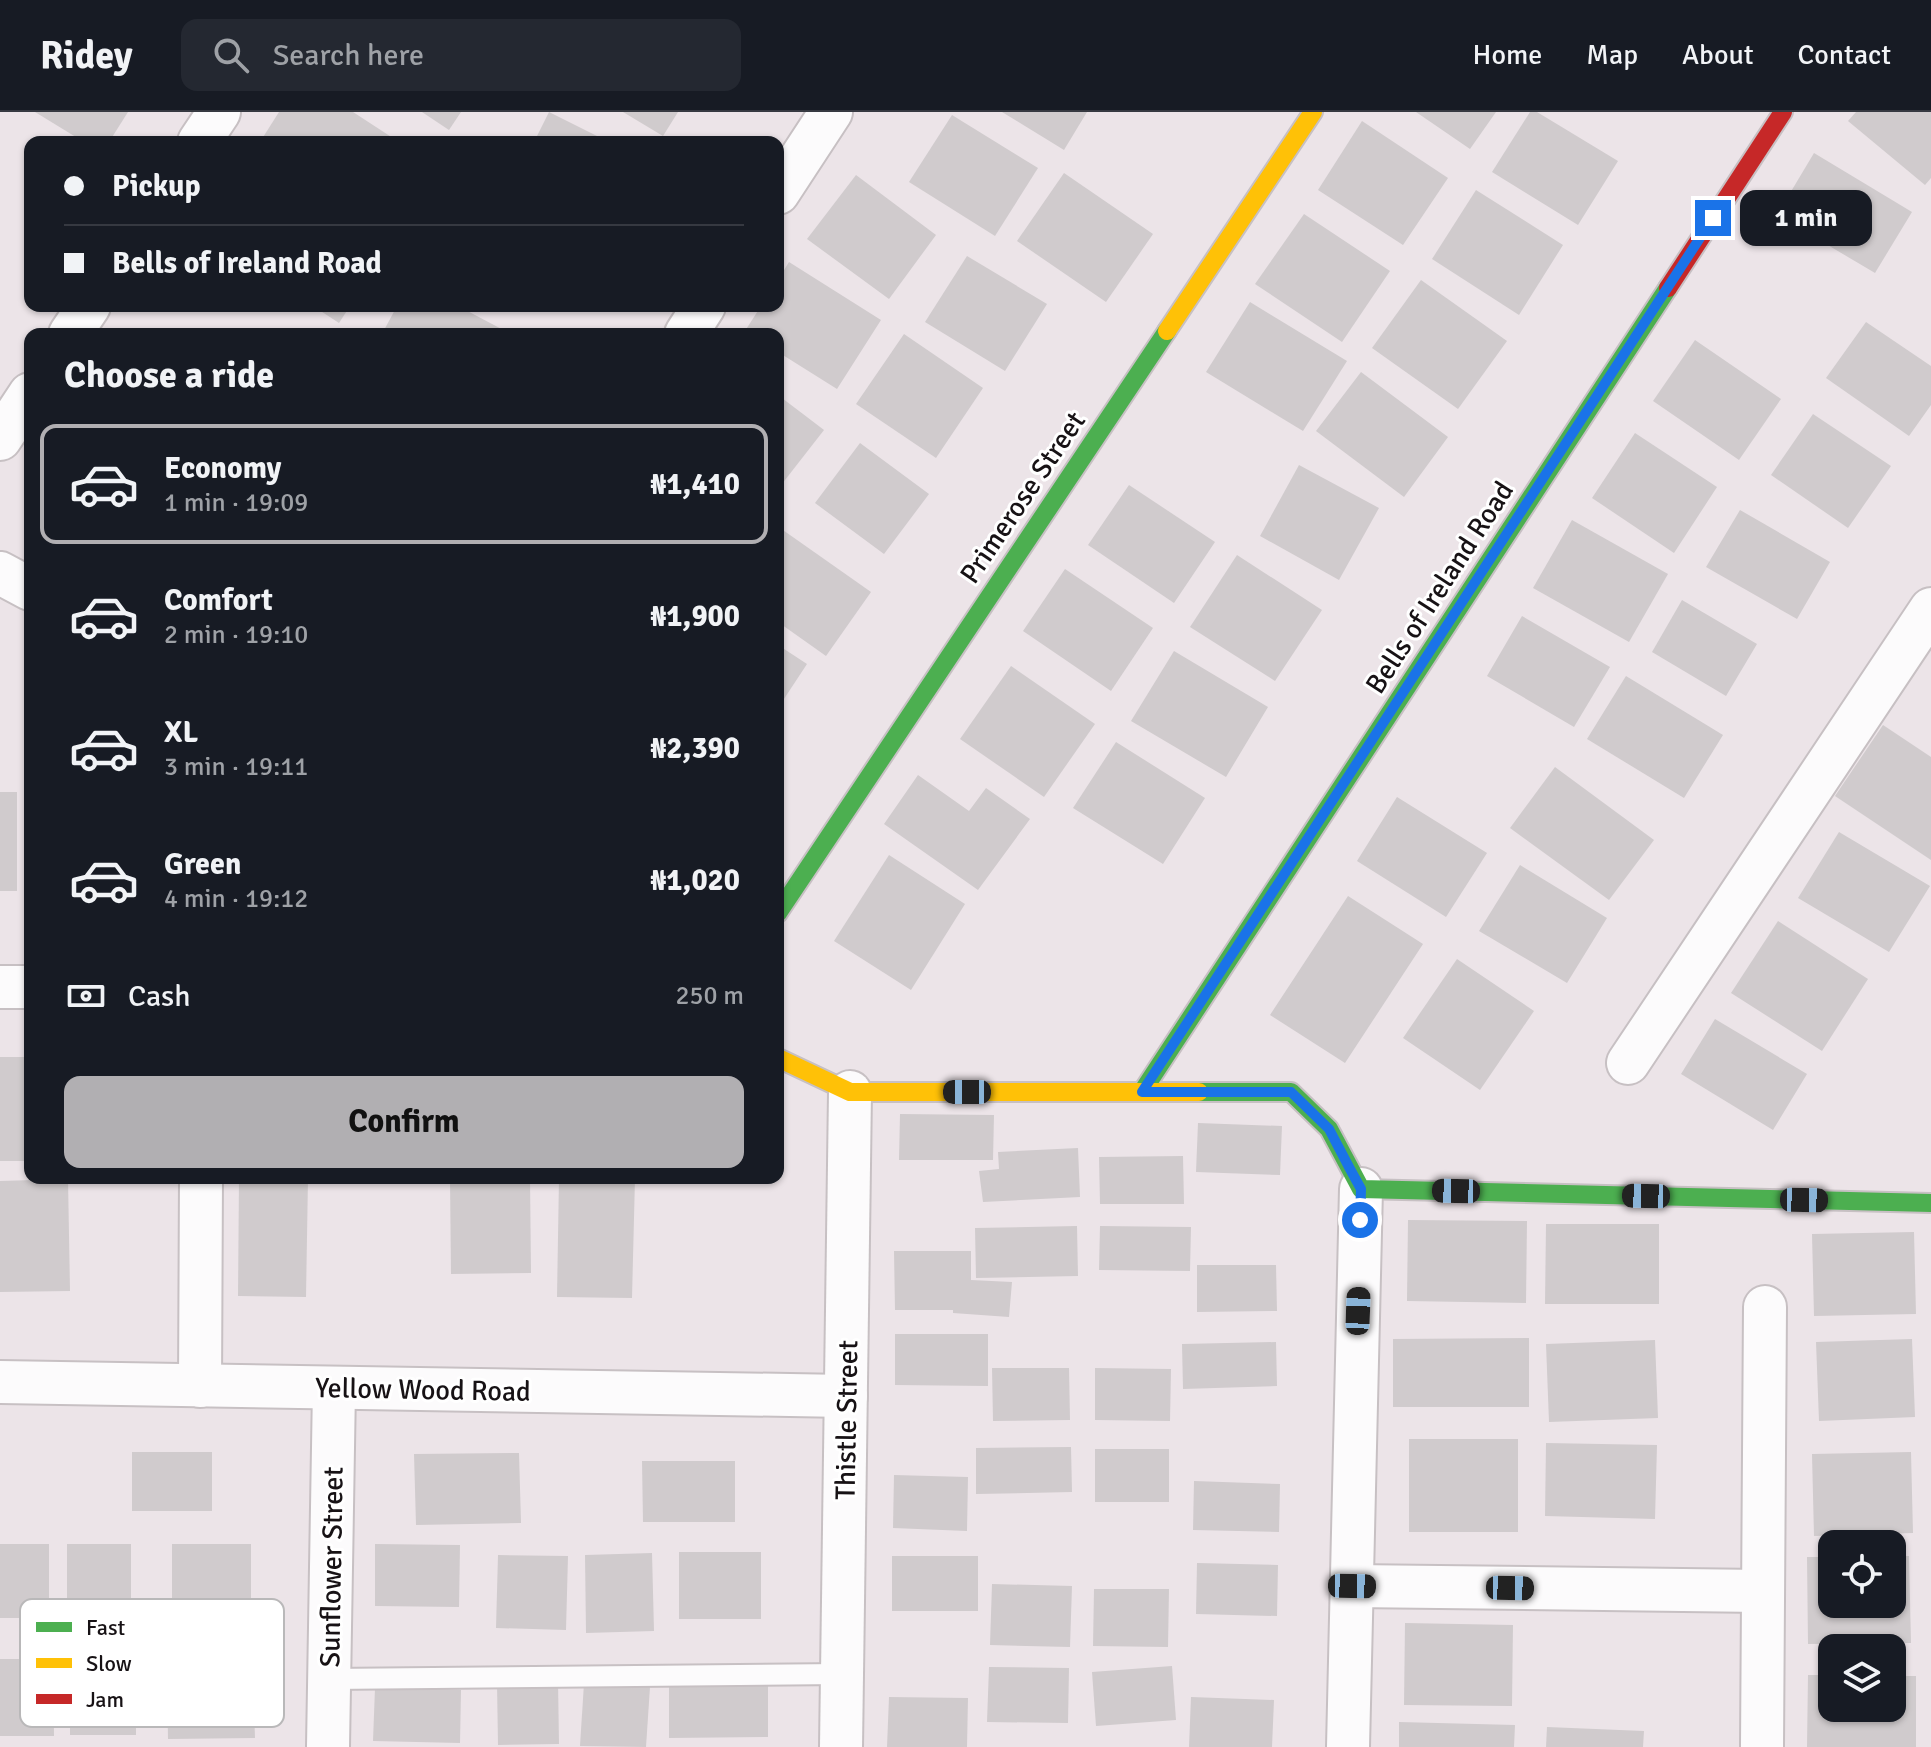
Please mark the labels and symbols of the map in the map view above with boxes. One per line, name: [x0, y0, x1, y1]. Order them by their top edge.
callout: 1 min: [1741, 190, 1873, 246]
route end: [1695, 200, 1731, 236]
street label: Primerose Street: [953, 405, 1093, 590]
street label: Bells of Ireland Road: [1359, 475, 1521, 700]
car: [943, 1080, 991, 1104]
car: [1432, 1179, 1480, 1203]
car: [1622, 1184, 1670, 1208]
car: [1780, 1188, 1828, 1212]
route start: [1342, 1202, 1378, 1238]
car: [1345, 1287, 1371, 1335]
street label: Thistle Street: [829, 1340, 865, 1500]
street label: Yellow Wood Road: [315, 1371, 531, 1409]
street label: Sunflower Street: [313, 1466, 351, 1668]
car: [1328, 1574, 1376, 1598]
car: [1486, 1576, 1534, 1600]
legend: [20, 1599, 284, 1727]
text: Fast: [86, 1614, 126, 1641]
text: Slow: [86, 1650, 132, 1677]
text: Jam: [86, 1686, 124, 1713]

